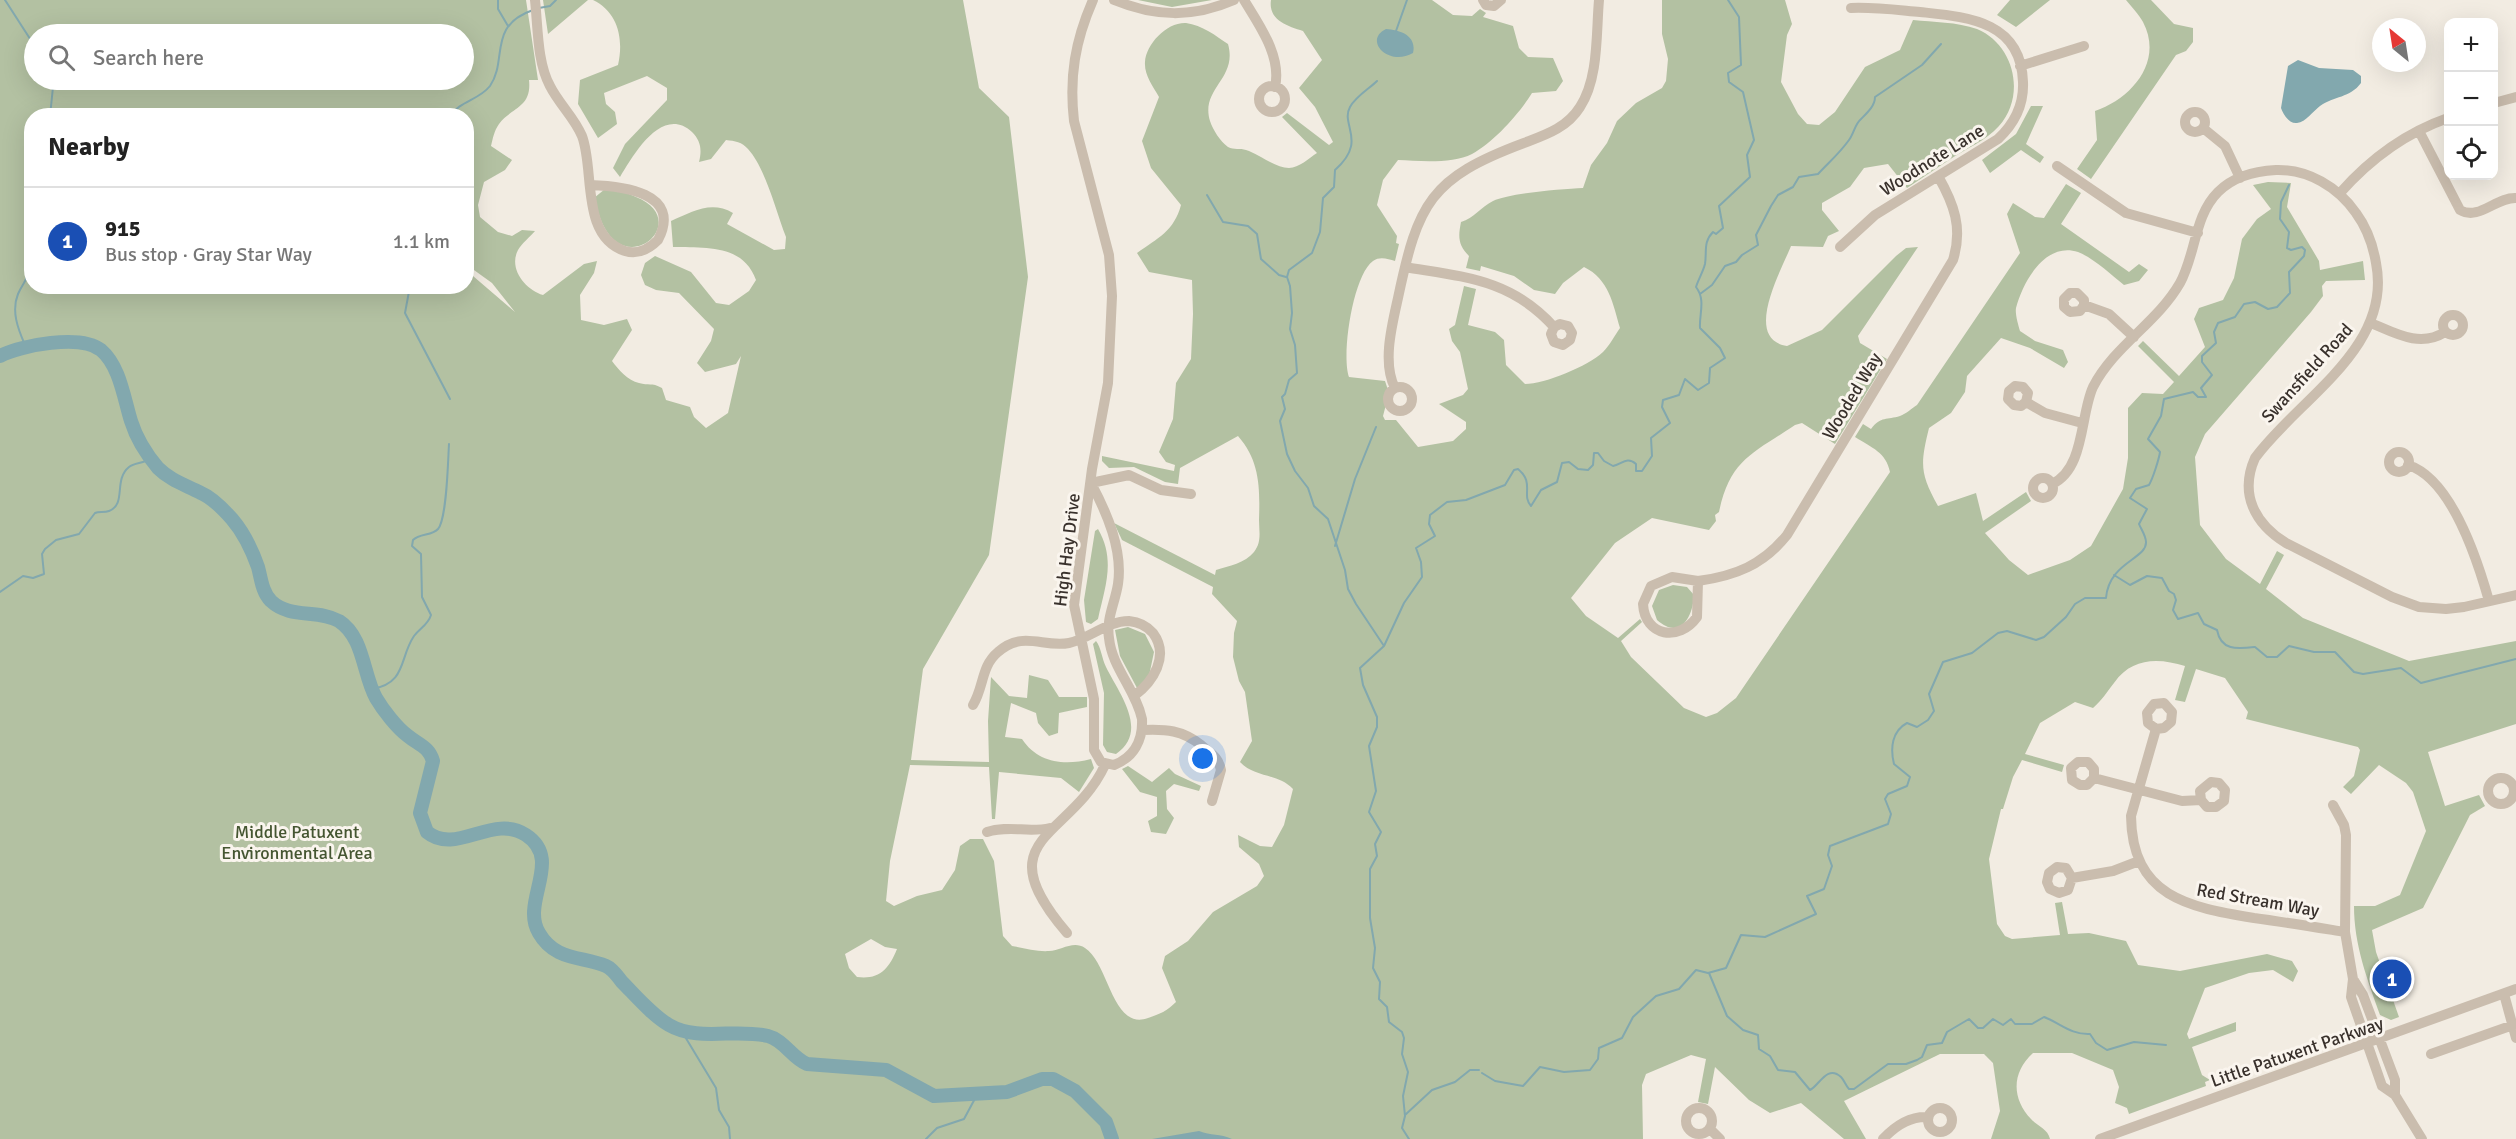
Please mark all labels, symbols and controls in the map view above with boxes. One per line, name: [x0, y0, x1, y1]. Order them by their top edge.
north arrow: [2372, 18, 2426, 72]
map controls: [2444, 18, 2498, 180]
button: +: [2444, 18, 2498, 72]
search box: [24, 24, 474, 90]
icon: search: [45, 41, 78, 74]
text: Search here: [93, 44, 204, 71]
button: −: [2444, 72, 2498, 126]
street label: Woodnote Lane: [1876, 119, 1988, 201]
button: locate: [2444, 126, 2498, 180]
text: Nearby: [48, 131, 129, 163]
text: 915: [105, 215, 141, 242]
text: 1: [62, 229, 73, 254]
text: 1.1 km: [393, 229, 450, 254]
text: Bus stop · Gray Star Way: [105, 242, 312, 267]
street label: Swansfield Road: [2257, 319, 2357, 427]
street label: Wooded Way: [1818, 348, 1887, 443]
street label: High Hay Drive: [1049, 492, 1085, 608]
your location: [1188, 744, 1217, 773]
park label: Middle Patuxent Environmental Area: [221, 821, 373, 864]
street label: Red Stream Way: [2195, 878, 2322, 922]
pin: 1: [2372, 956, 2412, 1002]
street label: Little Patuxent Parkway: [2208, 1012, 2387, 1092]

